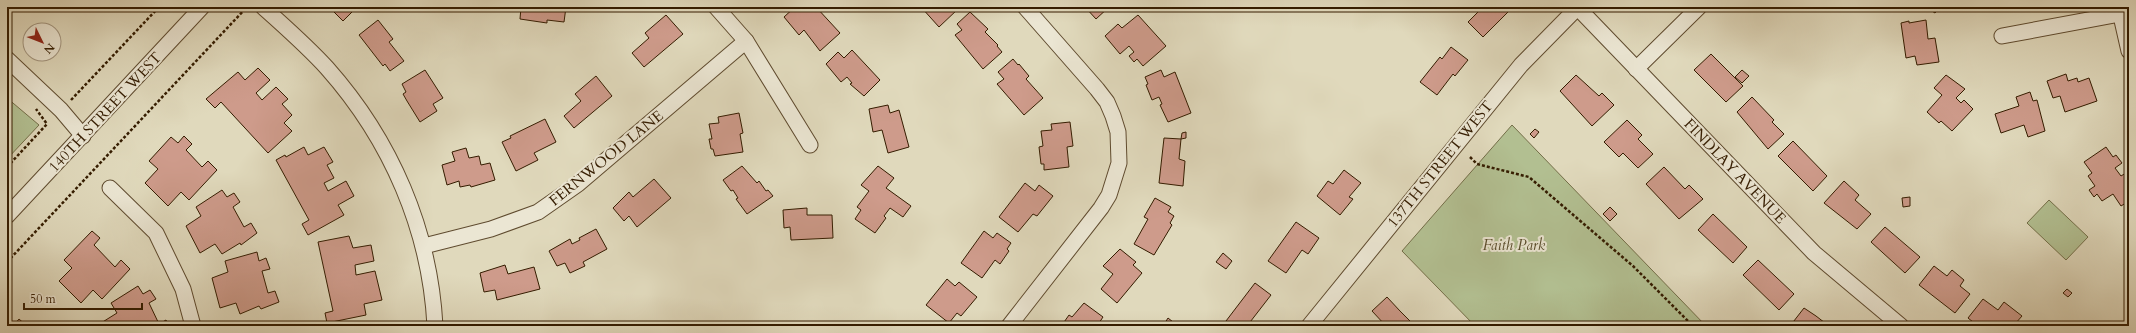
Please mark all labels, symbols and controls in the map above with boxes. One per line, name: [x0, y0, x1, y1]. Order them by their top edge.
north arrow: [22, 22, 62, 62]
text: N: [40, 40, 58, 57]
street label: 140TH STREET WEST: [44, 48, 166, 176]
street label: 137TH STREET WEST: [1383, 97, 1497, 231]
street label: FERNWOOD LANE: [545, 106, 667, 210]
street label: FINDLAY AVENUE: [1680, 114, 1790, 228]
park label: Faith Park: [1483, 235, 1546, 255]
scale bar: [24, 285, 142, 311]
text: 50 m: [30, 291, 57, 307]

